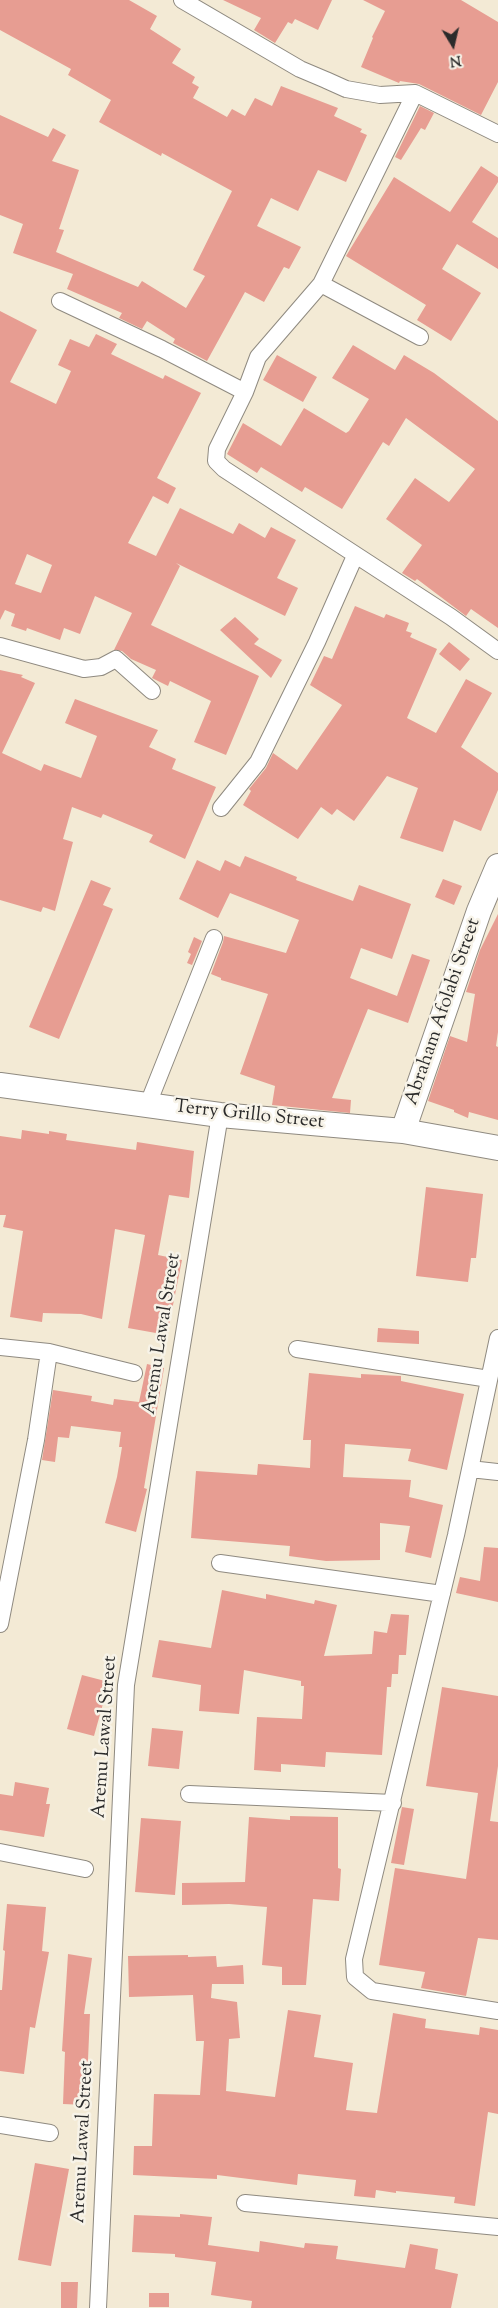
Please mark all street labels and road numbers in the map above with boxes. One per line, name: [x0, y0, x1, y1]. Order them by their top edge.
street label: Abraham Afolabi Street: [401, 916, 487, 1108]
street label: Terry Grillo Street: [173, 1097, 325, 1135]
street label: Aremu Lawal Street: [139, 1252, 187, 1416]
street label: Aremu Lawal Street: [89, 1655, 123, 1819]
street label: Aremu Lawal Street: [68, 2060, 100, 2224]

